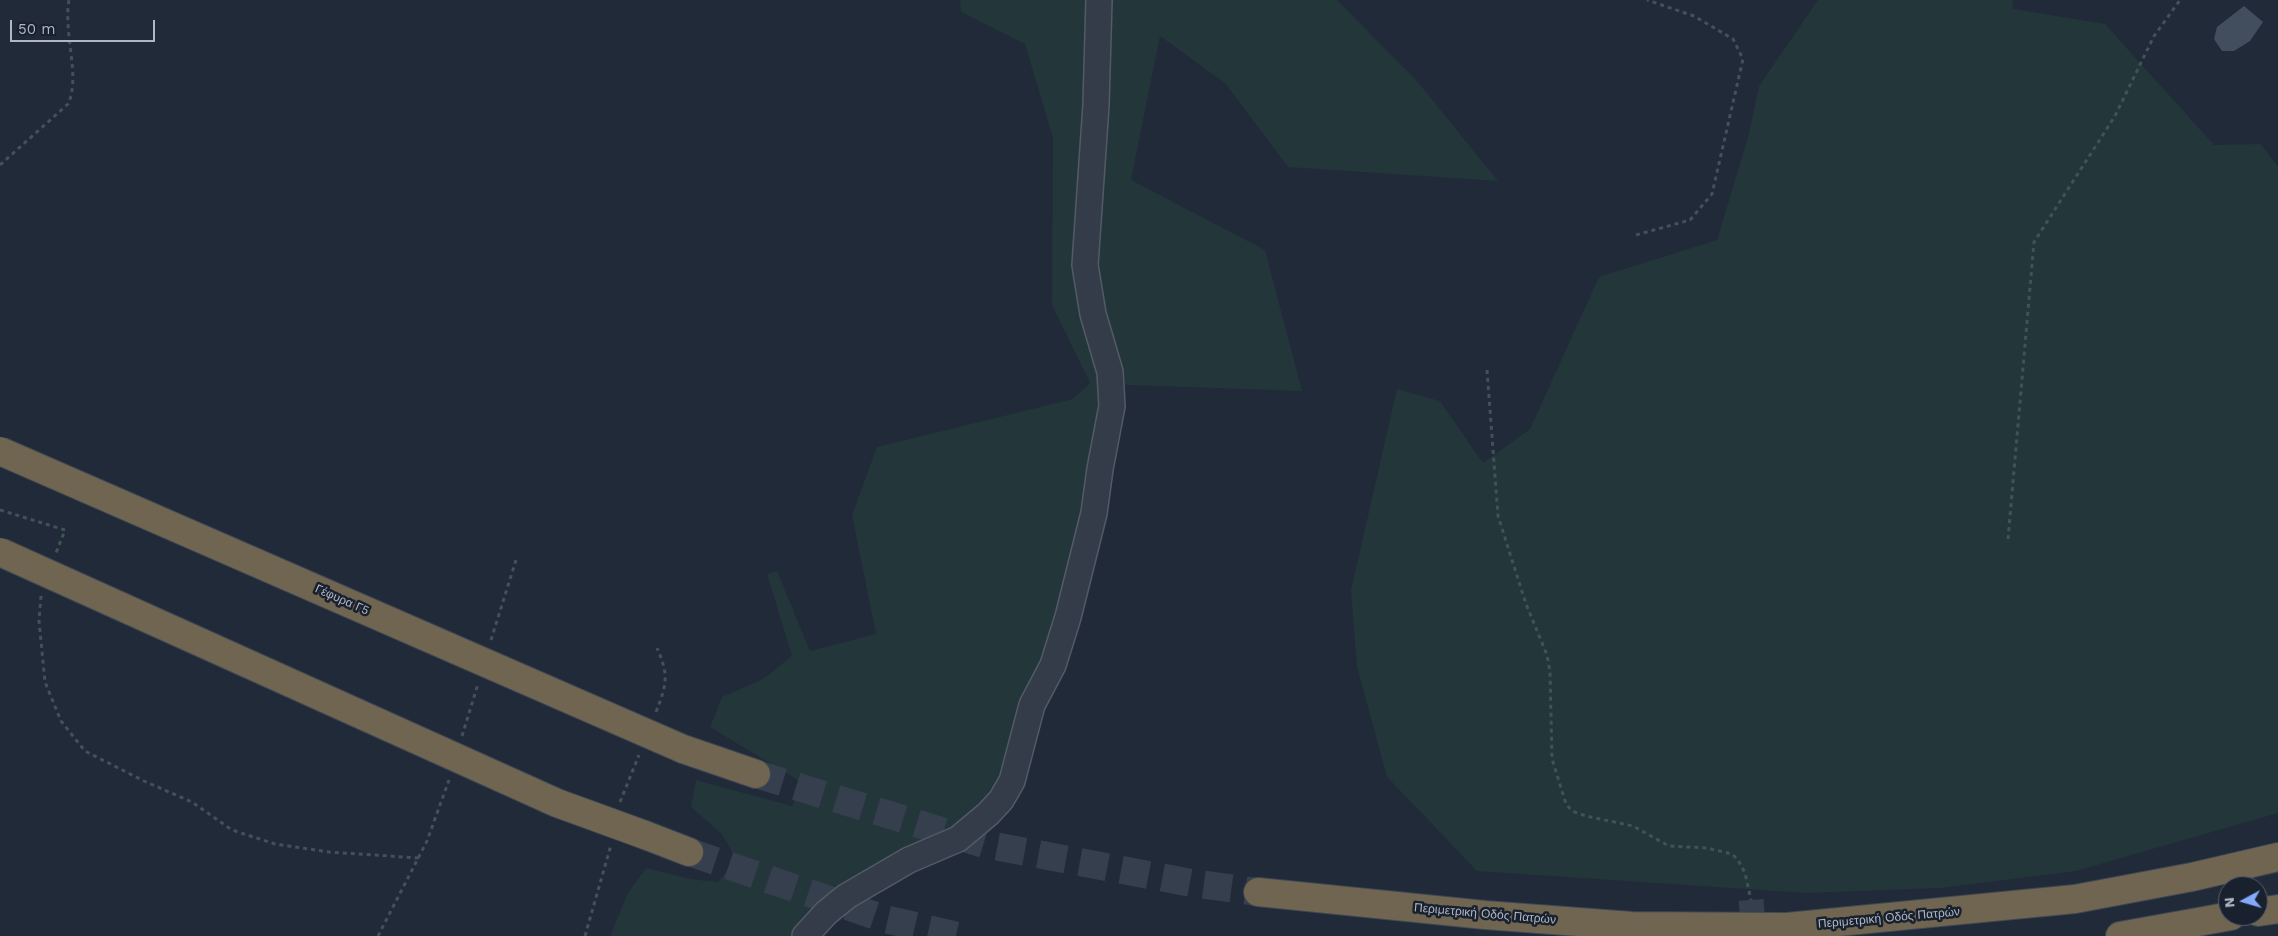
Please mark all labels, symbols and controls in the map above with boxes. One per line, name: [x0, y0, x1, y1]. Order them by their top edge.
scale bar: [12, 10, 158, 42]
text: 50 m: [18, 20, 55, 38]
street label: Γέφυρα Γ5: [313, 582, 371, 618]
north arrow: [2218, 876, 2268, 926]
text: N: [2221, 896, 2238, 908]
street label: Περιμετρική Οδός Πατρών: [1413, 901, 1557, 927]
street label: Περιμετρική Οδός Πατρών: [1817, 905, 1961, 931]

